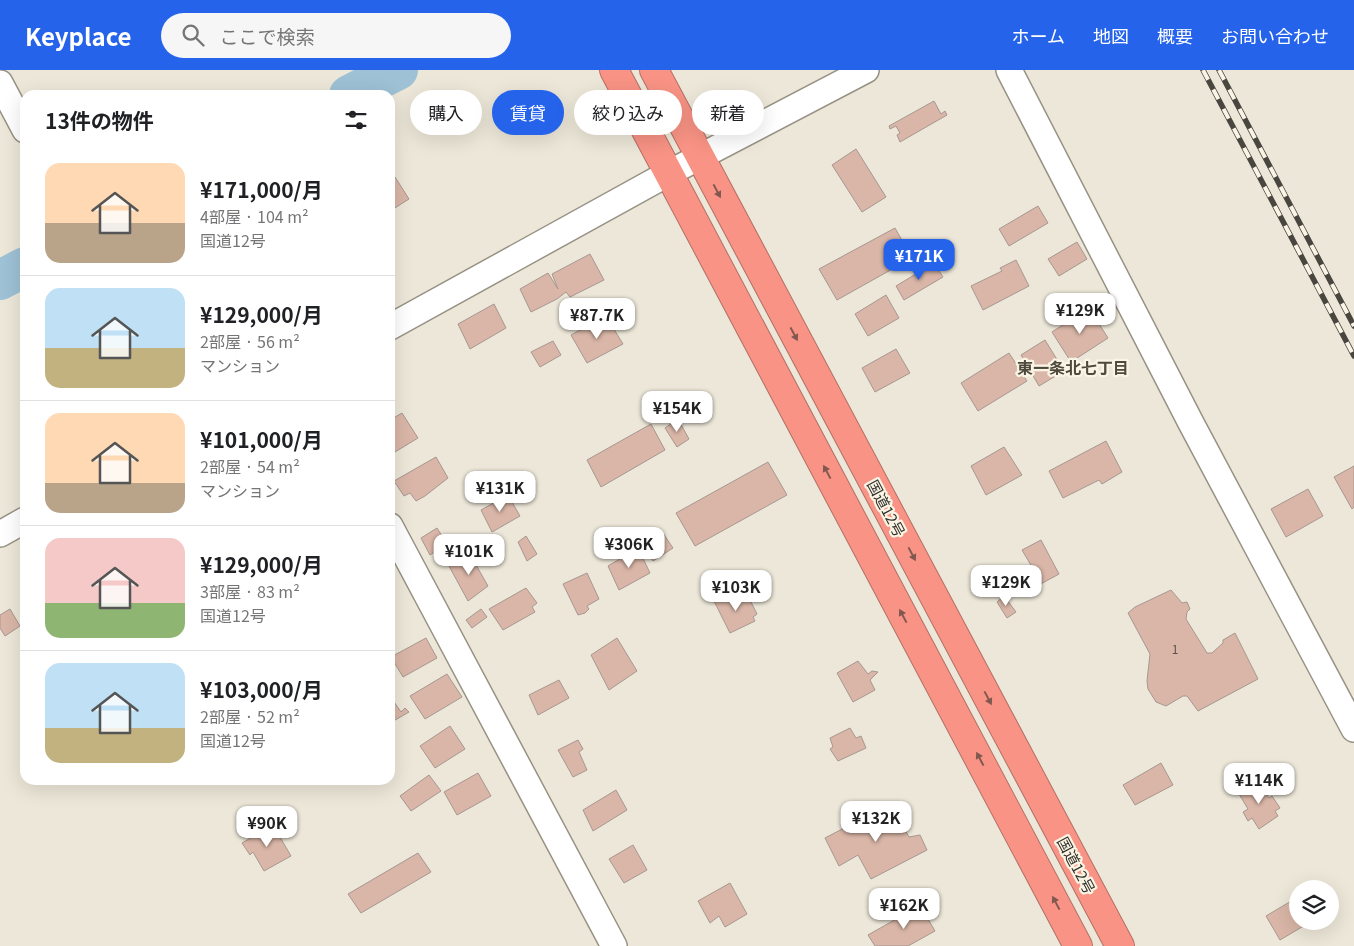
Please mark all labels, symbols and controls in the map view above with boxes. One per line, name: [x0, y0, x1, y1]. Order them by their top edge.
search box: [161, 13, 511, 58]
text: Keyplace: [25, 18, 131, 53]
icon: search: [179, 21, 207, 49]
text: ここで検索: [219, 22, 314, 49]
text: ホーム: [1012, 22, 1065, 48]
text: 地図: [1093, 22, 1129, 48]
text: 概要: [1157, 22, 1193, 48]
text: お問い合わせ: [1221, 22, 1329, 48]
chip: 購入: [410, 90, 482, 135]
chip: 賃貸: [492, 90, 564, 135]
chip: 絞り込み: [574, 90, 682, 135]
chip: 新着: [692, 90, 764, 135]
text: 13件の物件: [45, 105, 154, 135]
icon: filters: [342, 106, 370, 134]
text: ¥171,000/月: [200, 174, 323, 204]
icon: home: [85, 183, 145, 243]
one-way arrow: [713, 183, 721, 198]
text: 4部屋 · 104 m²: [200, 204, 309, 228]
text: 国道12号: [200, 228, 266, 252]
pin: ¥171K: [884, 238, 954, 281]
text: ¥171K: [895, 243, 943, 267]
pin: ¥129K: [1045, 292, 1115, 335]
text: ¥129K: [1056, 297, 1104, 321]
pin: ¥87.7K: [556, 298, 638, 340]
text: ¥129,000/月: [200, 299, 323, 329]
text: ¥87.7K: [570, 302, 624, 326]
icon: home: [85, 308, 145, 368]
one-way arrow: [790, 327, 798, 341]
text: 2部屋 · 56 m²: [200, 329, 300, 353]
text: マンション: [200, 353, 280, 377]
district label: 東一条北七丁目: [1017, 355, 1129, 379]
pin: ¥154K: [642, 390, 712, 433]
text: ¥154K: [653, 395, 701, 419]
text: ¥101,000/月: [200, 424, 323, 454]
icon: home: [85, 433, 145, 493]
text: 2部屋 · 54 m²: [200, 454, 300, 478]
one-way arrow: [823, 465, 831, 479]
pin: ¥131K: [465, 470, 535, 513]
text: ¥131K: [476, 475, 524, 499]
street label: 国道12号: [863, 476, 911, 540]
text: マンション: [200, 478, 280, 502]
pin: ¥306K: [594, 526, 664, 569]
text: ¥306K: [605, 531, 653, 555]
pin: ¥101K: [434, 534, 504, 576]
text: ¥101K: [445, 538, 493, 562]
one-way arrow: [908, 547, 916, 562]
text: ¥129,000/月: [200, 549, 323, 579]
icon: home: [85, 558, 145, 618]
pin: ¥129K: [971, 564, 1041, 607]
text: ¥129K: [982, 569, 1030, 593]
pin: ¥103K: [701, 570, 771, 612]
text: ¥103K: [712, 574, 760, 598]
text: 3部屋 · 83 m²: [200, 579, 300, 603]
text: 国道12号: [200, 603, 266, 627]
one-way arrow: [899, 609, 908, 622]
house number: 1: [1172, 640, 1178, 657]
text: ¥103,000/月: [200, 674, 323, 704]
icon: home: [85, 683, 145, 743]
one-way arrow: [984, 690, 992, 705]
text: 2部屋 · 52 m²: [200, 704, 300, 728]
text: 国道12号: [200, 728, 266, 752]
one-way arrow: [975, 753, 984, 766]
pin: ¥114K: [1224, 762, 1294, 805]
text: ¥114K: [1235, 767, 1283, 791]
pin: ¥132K: [841, 800, 911, 843]
text: ¥132K: [852, 805, 900, 829]
pin: ¥90K: [237, 806, 297, 848]
text: ¥90K: [247, 810, 287, 834]
street label: 国道12号: [1053, 833, 1101, 897]
map controls: [1289, 880, 1339, 930]
button: layers: [1289, 880, 1339, 930]
pin: ¥162K: [869, 888, 939, 930]
text: ¥162K: [880, 892, 928, 916]
one-way arrow: [1052, 896, 1060, 910]

